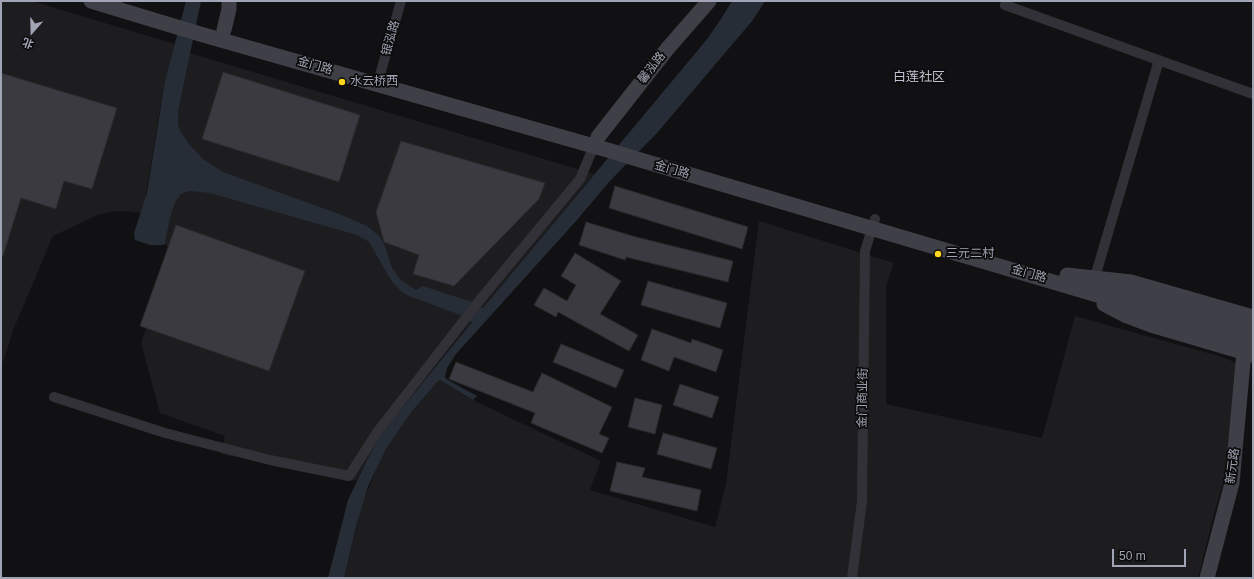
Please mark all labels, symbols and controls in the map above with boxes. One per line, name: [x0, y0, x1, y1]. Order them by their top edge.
north arrow: [12, 12, 52, 52]
street label: 银泓路: [379, 19, 403, 57]
text: 北: [21, 36, 35, 51]
street label: 馨泓路: [635, 49, 669, 87]
street label: 金门路: [296, 54, 334, 78]
district label: 白莲社区: [893, 69, 945, 85]
place label: 水云桥西: [350, 75, 398, 89]
marker: 水云桥西: [337, 77, 347, 87]
street label: 金门路: [653, 158, 691, 182]
place label: 三元二村: [946, 247, 994, 261]
marker: 三元二村: [933, 249, 943, 259]
street label: 金门路: [1010, 262, 1048, 286]
street label: 金门商业街: [855, 368, 871, 428]
street label: 新元路: [1224, 447, 1242, 485]
scale bar: [1114, 541, 1188, 567]
text: 50 m: [1119, 549, 1146, 563]

